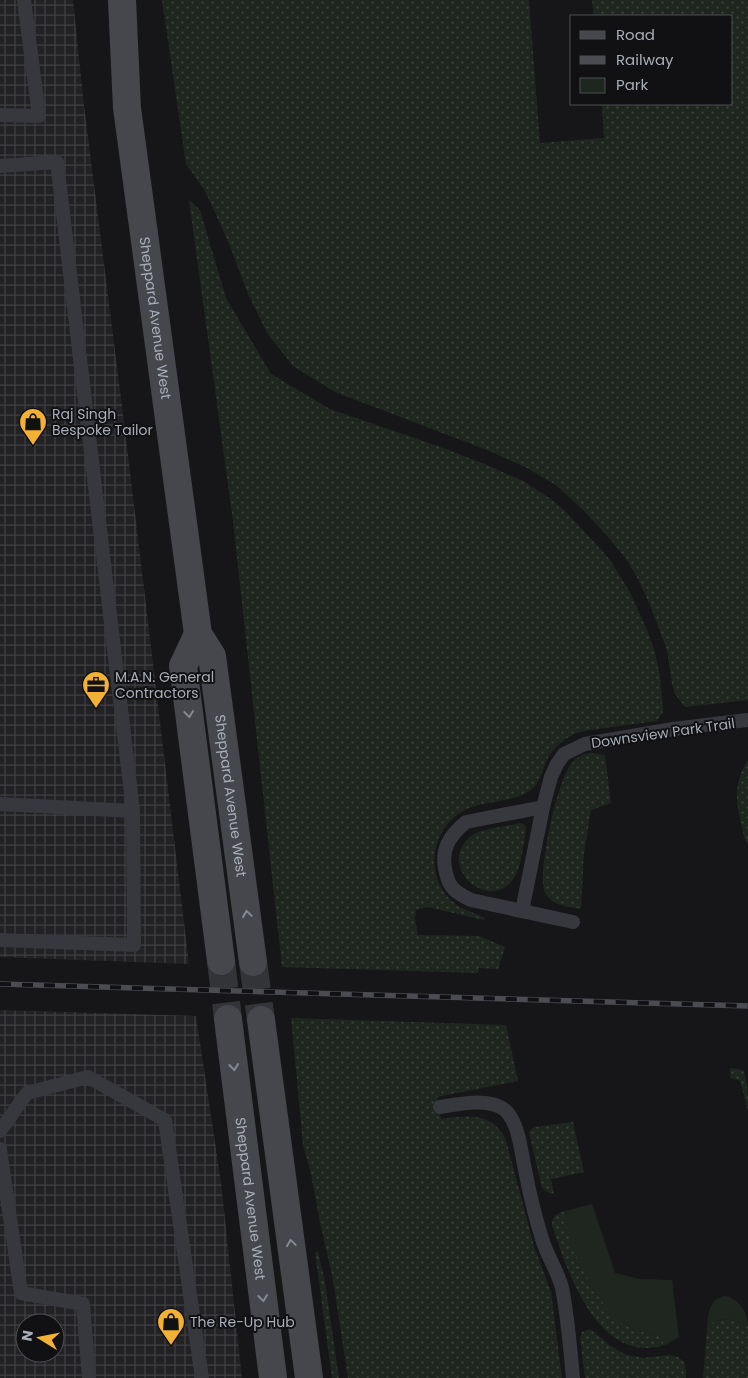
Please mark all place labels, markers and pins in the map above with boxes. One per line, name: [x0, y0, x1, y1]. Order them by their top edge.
place label: Raj Singh Bespoke Tailor: [52, 404, 153, 440]
shop icon: Raj Singh Bespoke Tailor: [18, 407, 48, 446]
place label: M.A.N. General Contractors: [115, 667, 214, 703]
office icon: M.A.N. General Contractors: [81, 670, 111, 709]
shop icon: The Re-Up Hub: [156, 1307, 186, 1346]
place label: The Re-Up Hub: [190, 1312, 295, 1332]

